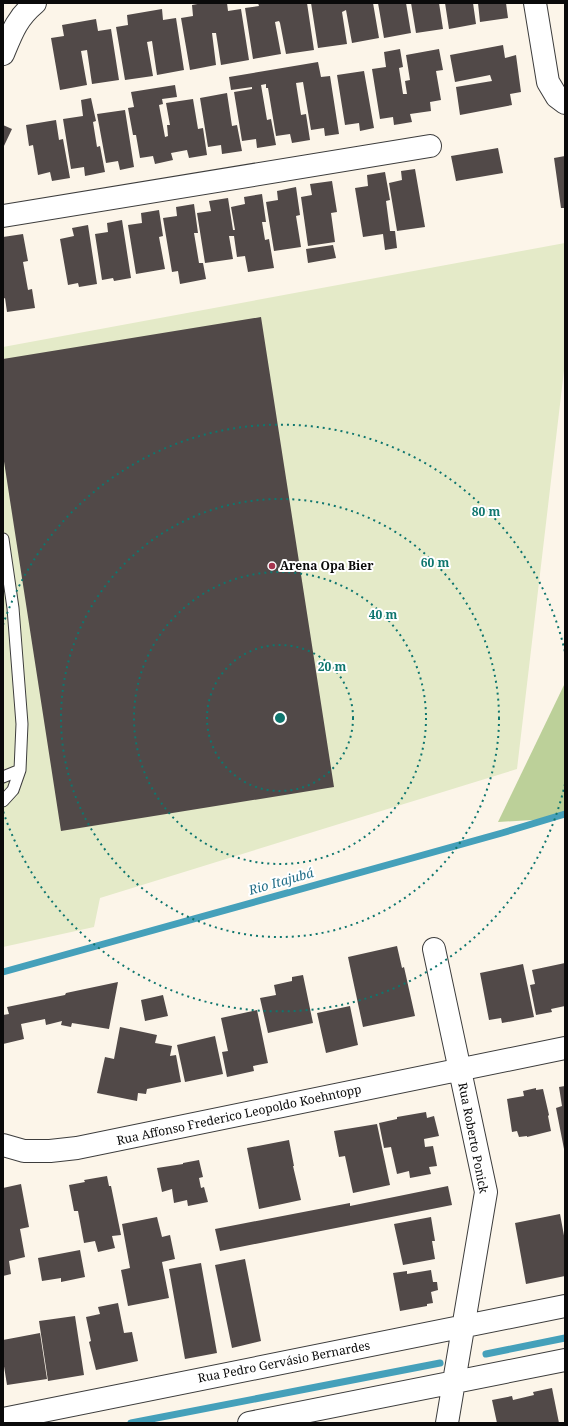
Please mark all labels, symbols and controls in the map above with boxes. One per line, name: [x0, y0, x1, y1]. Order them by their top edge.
text: 80 m: [472, 503, 500, 520]
text: 60 m: [421, 554, 449, 571]
place label: Arena Opa Bier: [280, 557, 374, 574]
marker: Arena Opa Bier: [267, 561, 277, 571]
text: 40 m: [369, 606, 397, 623]
text: 20 m: [318, 658, 346, 675]
centre of rings: [273, 711, 287, 725]
water label: Rio Itajubá: [245, 863, 316, 899]
street label: Rua Affonso Frederico Leopoldo Koehntopp: [115, 1080, 363, 1149]
street label: Rua Roberto Ponick: [454, 1081, 493, 1196]
street label: Rua Pedro Gervásio Bernardes: [196, 1336, 371, 1387]

